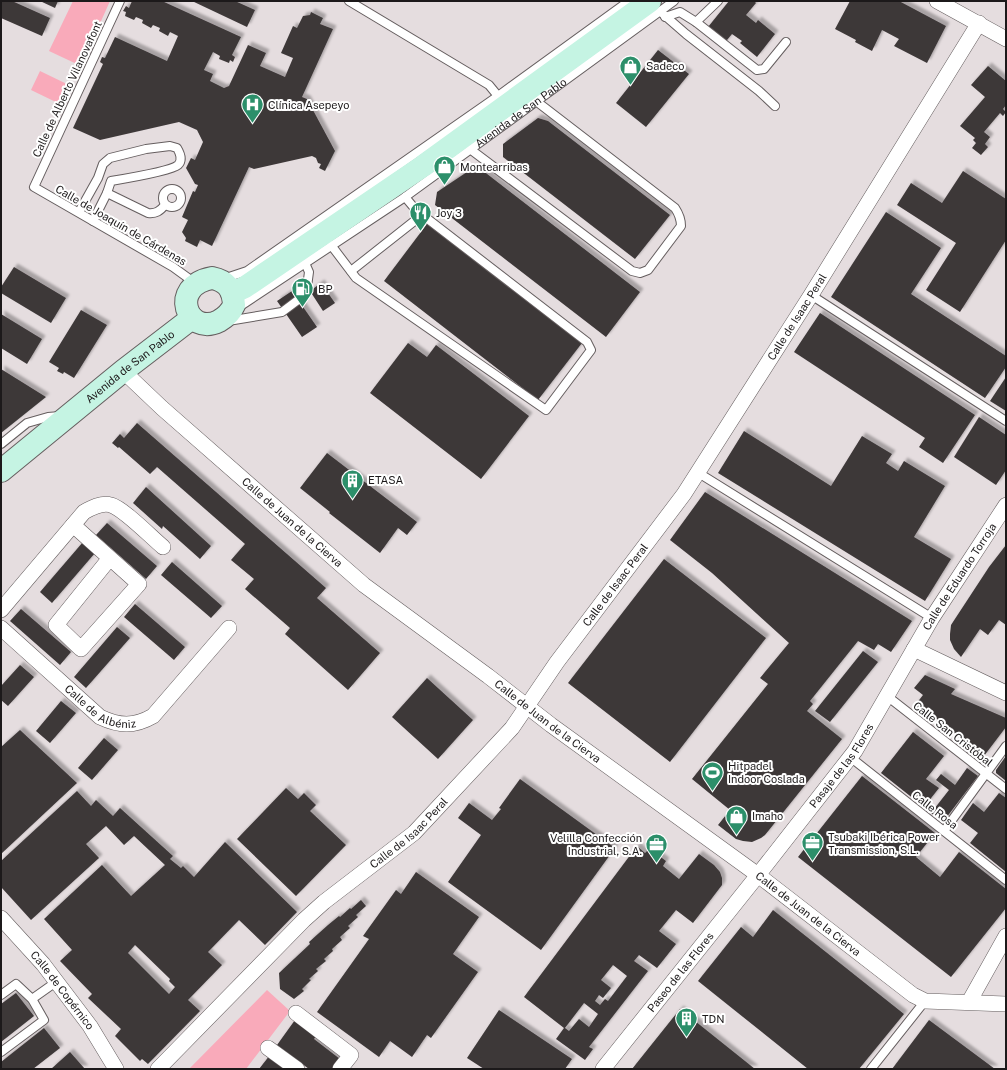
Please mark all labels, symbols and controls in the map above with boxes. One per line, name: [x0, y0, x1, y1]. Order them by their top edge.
street label: Calle de Alberto Vilanovafont: [30, 19, 104, 159]
shop icon: Sadeco: [617, 53, 643, 86]
place label: Sadeco: [646, 60, 684, 72]
street label: Avenida de San Pablo: [473, 75, 569, 150]
hospital icon: Clínica Asepeyo: [240, 92, 266, 125]
place label: Clínica Asepeyo: [268, 99, 349, 111]
shop icon: Montearribas: [431, 154, 457, 187]
place label: Montearribas: [460, 161, 528, 173]
street label: Calle de Joaquín de Cárdenas: [54, 183, 189, 268]
restaurant icon: Joy 3: [408, 200, 434, 233]
place label: Joy 3: [436, 207, 462, 219]
street label: Calle de Isaac Peral: [765, 271, 829, 362]
fuel station icon: BP: [289, 276, 315, 309]
place label: BP: [318, 283, 332, 295]
street label: Avenida de San Pablo: [83, 328, 177, 405]
building icon: ETASA: [339, 467, 365, 500]
place label: ETASA: [368, 474, 403, 486]
street label: Calle de Juan de la Cierva: [240, 475, 345, 569]
street label: Calle de Eduardo Torroja: [920, 521, 998, 632]
street label: Calle de Isaac Peral: [580, 541, 650, 629]
street label: Calle de Juan de la Cierva: [492, 677, 603, 765]
street label: Calle de Albéniz: [62, 682, 137, 730]
street label: Calle San Cristóbal: [911, 699, 995, 769]
street label: Pasaje de las Flores: [807, 721, 876, 810]
sports icon: Hitpadel Indoor Coslada: [700, 759, 726, 792]
place label: Hitpadel Indoor Coslada: [728, 760, 805, 785]
street label: Calle Rosa: [910, 789, 960, 831]
street label: Calle de Isaac Peral: [367, 795, 450, 871]
shop icon: Imaho: [724, 803, 750, 836]
place label: Imaho: [752, 810, 783, 822]
office icon: Tsubaki Ibérica Power Transmission, S.L.: [799, 830, 825, 863]
office icon: Velilla Confección Industrial, S.A.: [644, 831, 670, 864]
place label: Tsubaki Ibérica Power Transmission, S.L.: [828, 831, 940, 856]
place label: Velilla Confección Industrial, S.A.: [550, 832, 642, 857]
street label: Calle de Juan de la Cierva: [753, 869, 863, 958]
street label: Paseo de las Flores: [645, 930, 716, 1014]
street label: Calle de Copérnico: [28, 949, 97, 1032]
building icon: TDN: [674, 1006, 700, 1039]
place label: TDN: [702, 1013, 724, 1025]

